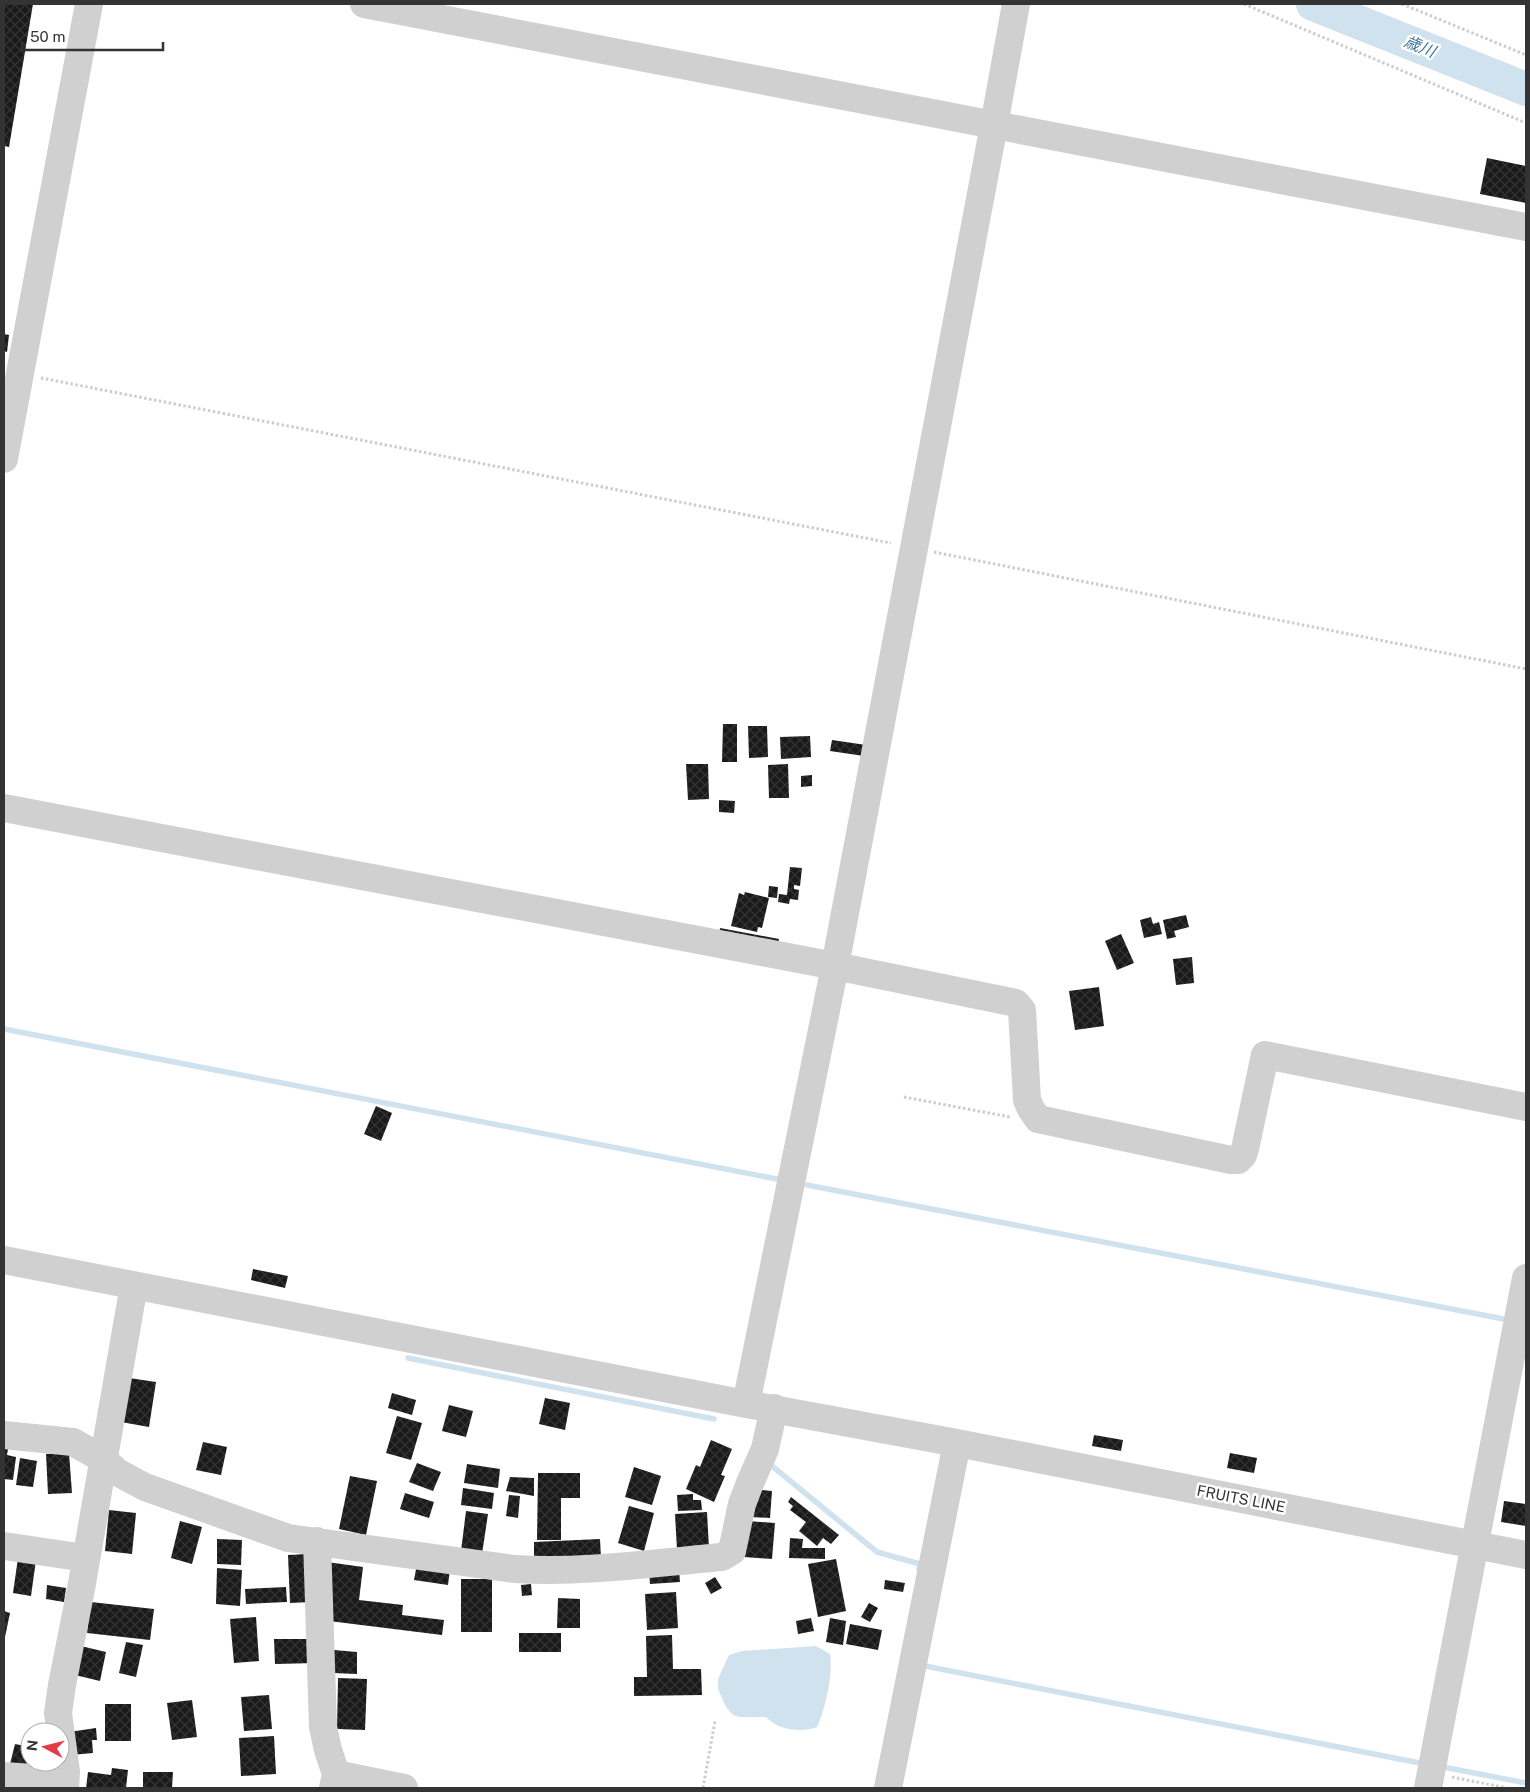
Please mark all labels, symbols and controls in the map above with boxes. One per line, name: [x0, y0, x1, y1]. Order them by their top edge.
scale bar: [22, 20, 164, 52]
text: 50 m: [30, 28, 65, 45]
water label: 歳川: [1401, 32, 1440, 62]
street label: FRUITS LINE: [1195, 1482, 1287, 1515]
north arrow: [20, 1722, 70, 1772]
text: N: [23, 1739, 41, 1752]

